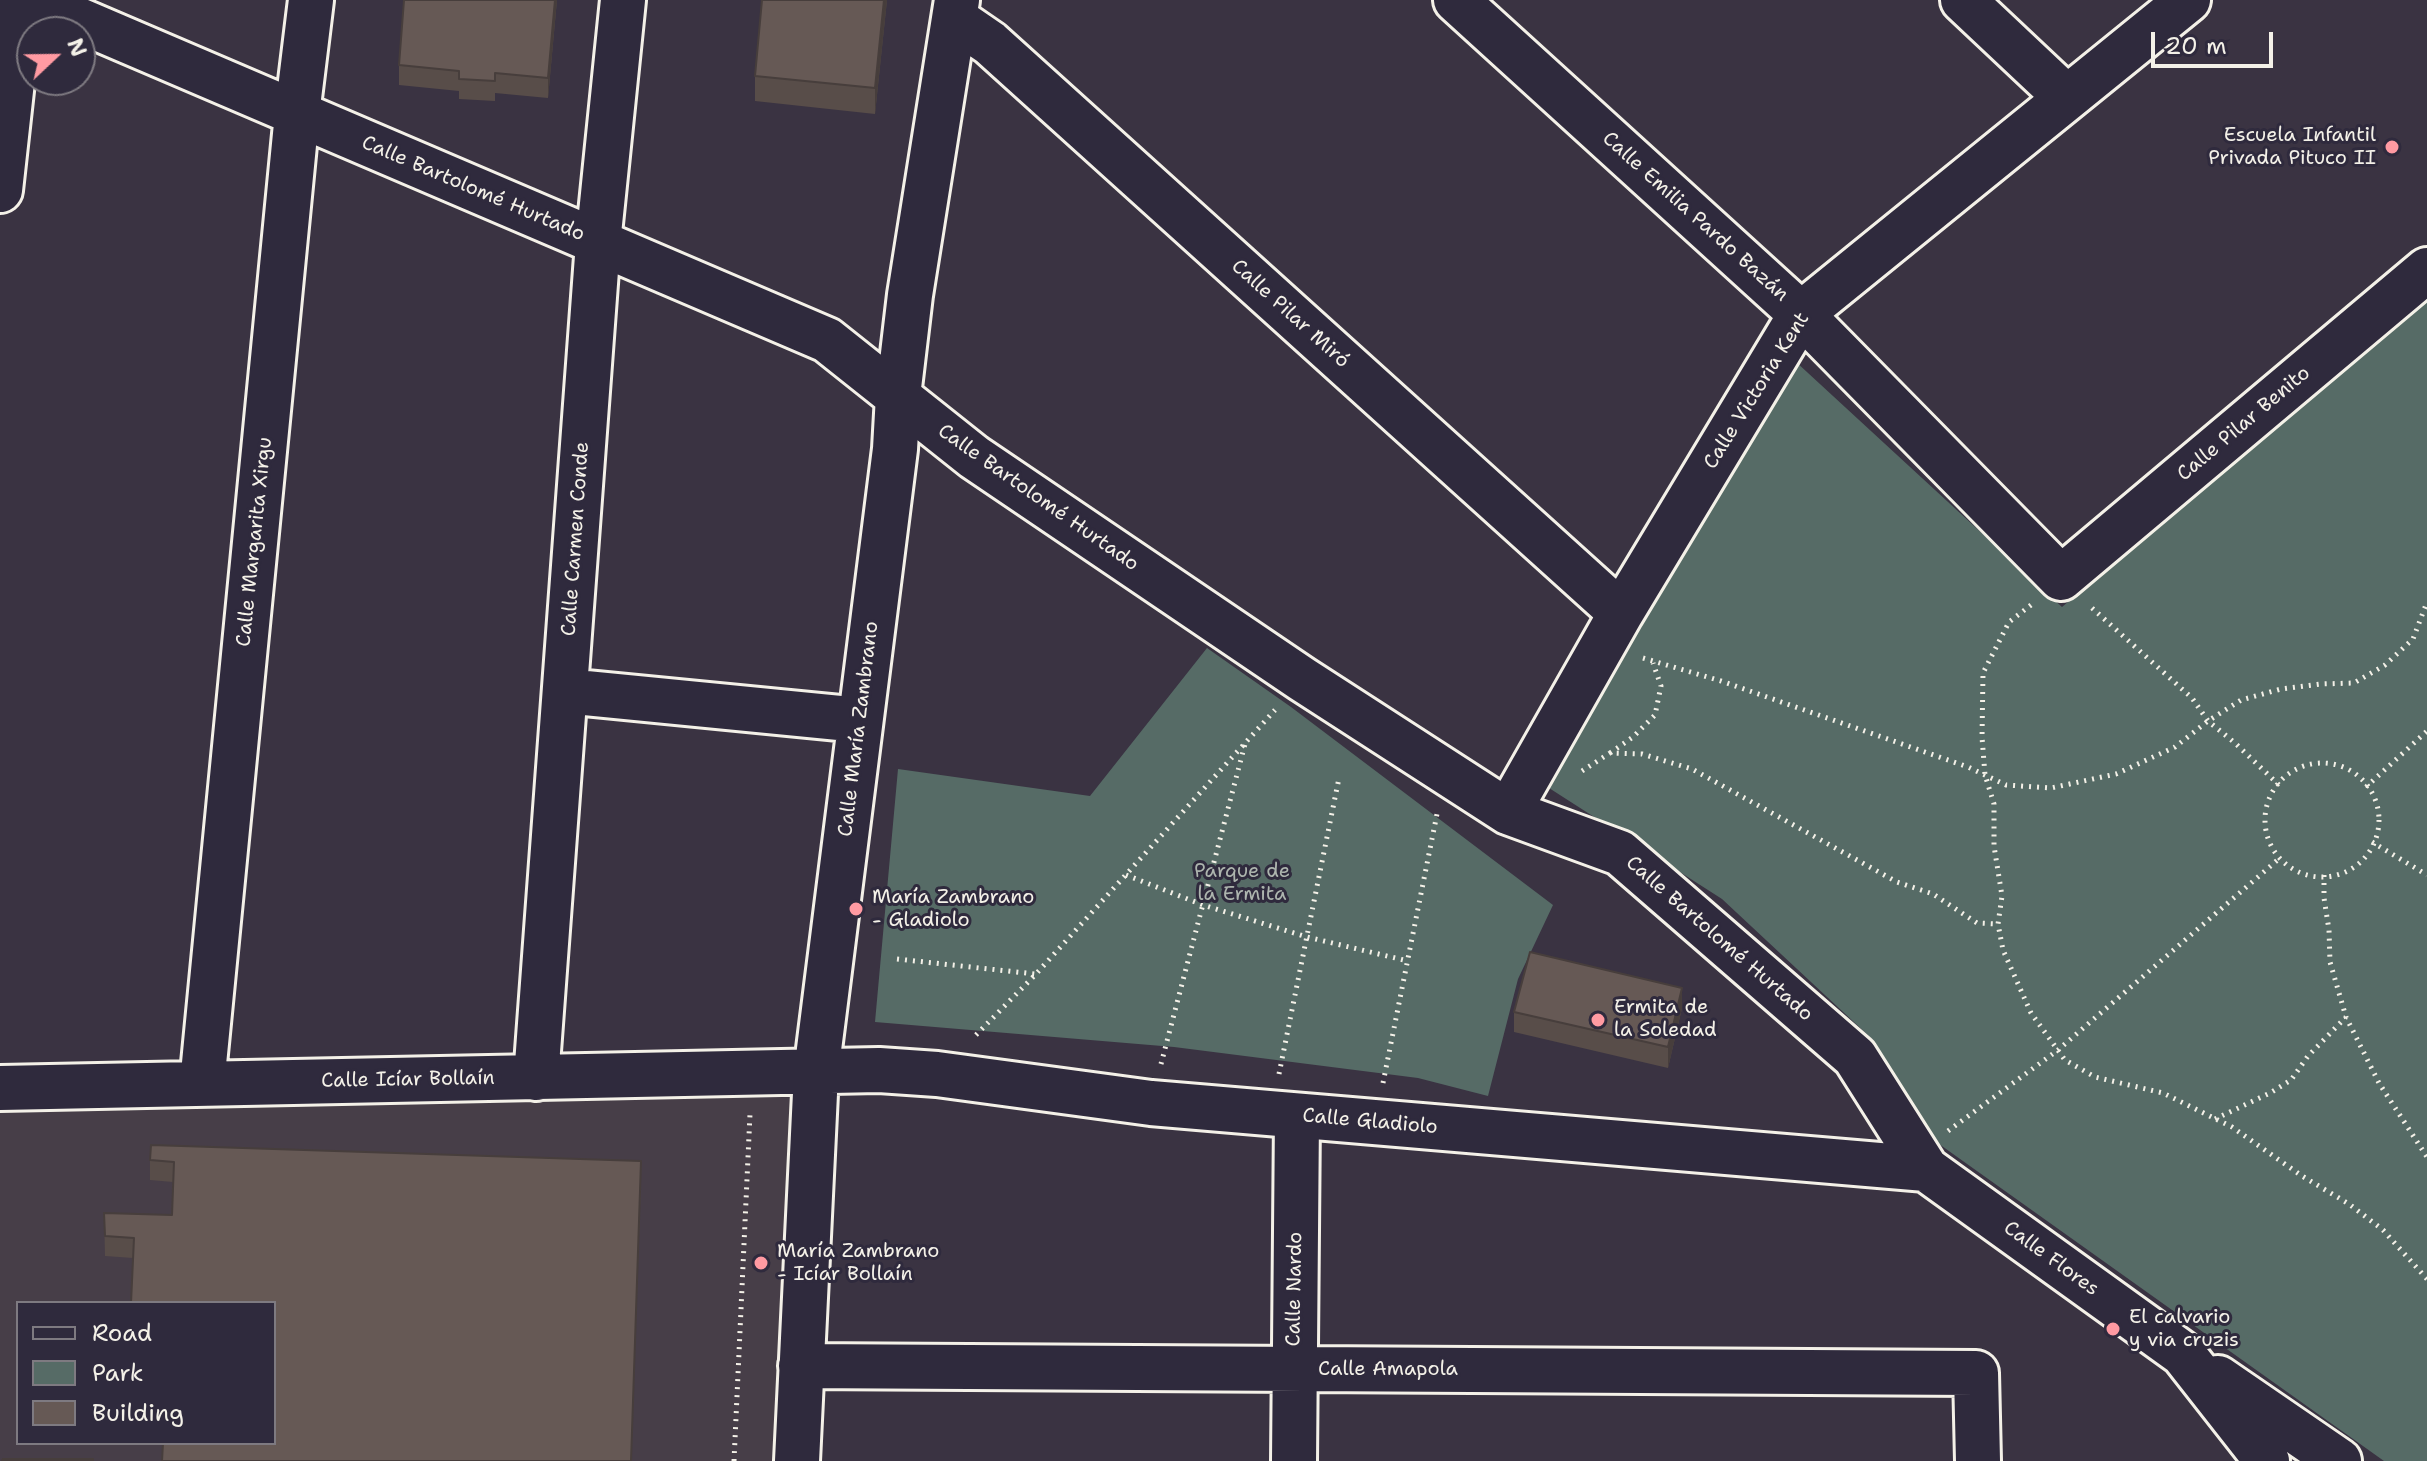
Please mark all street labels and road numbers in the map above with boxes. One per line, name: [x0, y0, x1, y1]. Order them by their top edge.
street label: Calle Emilia Pardo Bazán: [1597, 127, 1793, 307]
street label: Calle Bartolomé Hurtado: [358, 131, 588, 247]
street label: Calle Pilar Miró: [1226, 255, 1354, 373]
street label: Calle Victoria Kent: [1699, 308, 1815, 474]
street label: Calle Pilar Benito: [2173, 361, 2315, 487]
street label: Calle Bartolomé Hurtado: [933, 419, 1143, 577]
street label: Calle Margarita Xirgu: [232, 436, 278, 648]
street label: Calle Carmen Conde: [557, 441, 595, 637]
street label: Calle María Zambrano: [834, 620, 884, 838]
street label: Calle Bartolomé Hurtado: [1621, 851, 1817, 1027]
street label: Calle Icíar Bollaín: [321, 1066, 495, 1094]
street label: Calle Gladiolo: [1301, 1104, 1439, 1140]
street label: Calle Flores: [1999, 1216, 2103, 1302]
street label: Calle Nardo: [1282, 1231, 1308, 1347]
street label: Calle Amapola: [1318, 1358, 1458, 1382]

